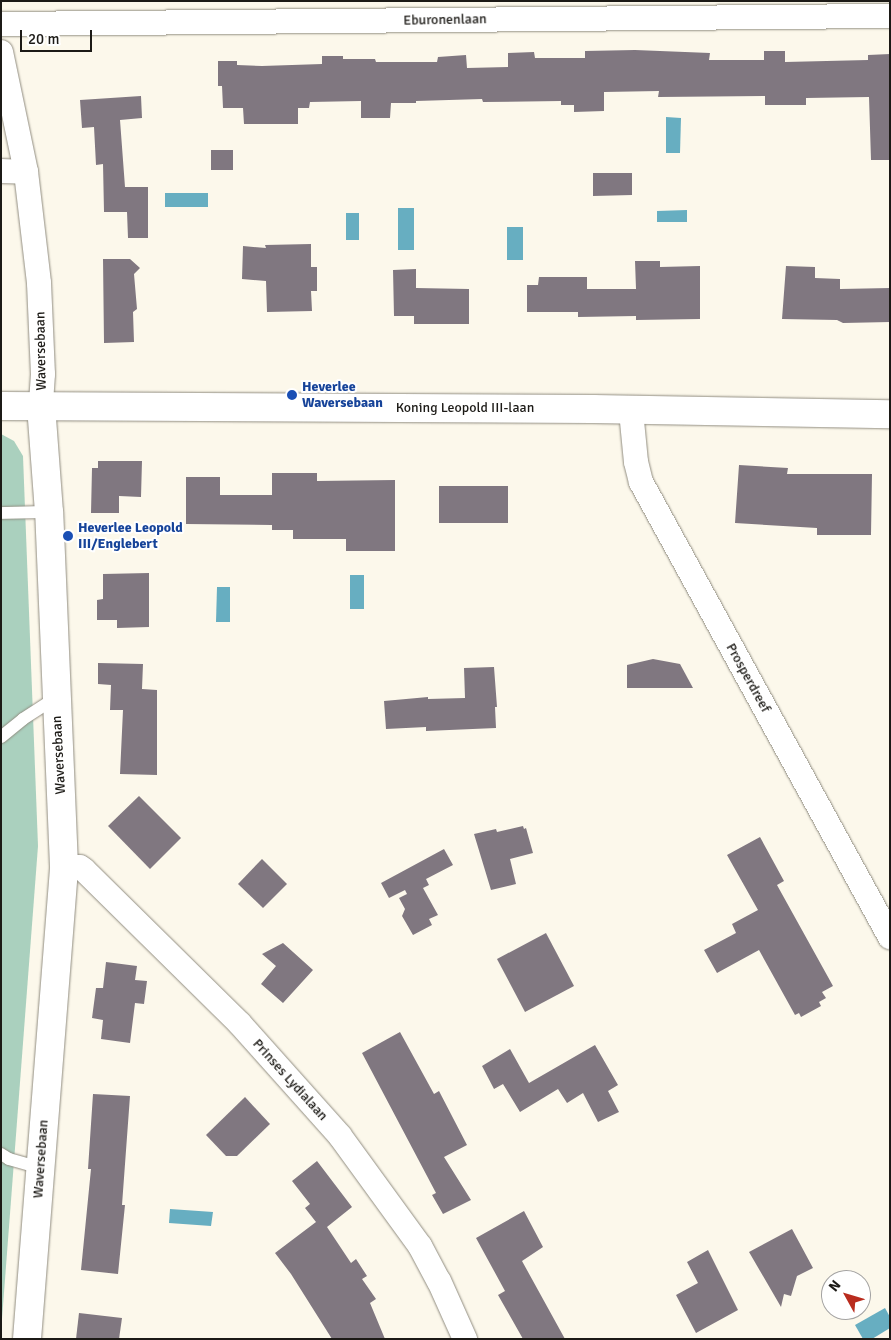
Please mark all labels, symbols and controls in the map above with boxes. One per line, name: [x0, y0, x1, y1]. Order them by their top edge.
street label: Eburonenlaan: [403, 11, 487, 29]
scale bar: [22, 20, 95, 52]
text: 20 m: [28, 30, 59, 48]
street label: Waversebaan: [32, 311, 50, 391]
place label: Heverlee Waversebaan: [302, 379, 383, 412]
marker: Heverlee Waversebaan: [286, 389, 298, 401]
street label: Koning Leopold III-laan: [396, 400, 534, 416]
place label: Heverlee Leopold III/Englebert: [78, 520, 183, 552]
marker: Heverlee Leopold III/Englebert: [62, 530, 74, 542]
street label: Prosperdreef: [722, 640, 774, 716]
street label: Waversebaan: [49, 715, 69, 795]
street label: Prinses Lydialaan: [249, 1036, 331, 1124]
street label: Waversebaan: [30, 1119, 52, 1199]
north arrow: [821, 1270, 871, 1320]
text: N: [825, 1277, 844, 1295]

